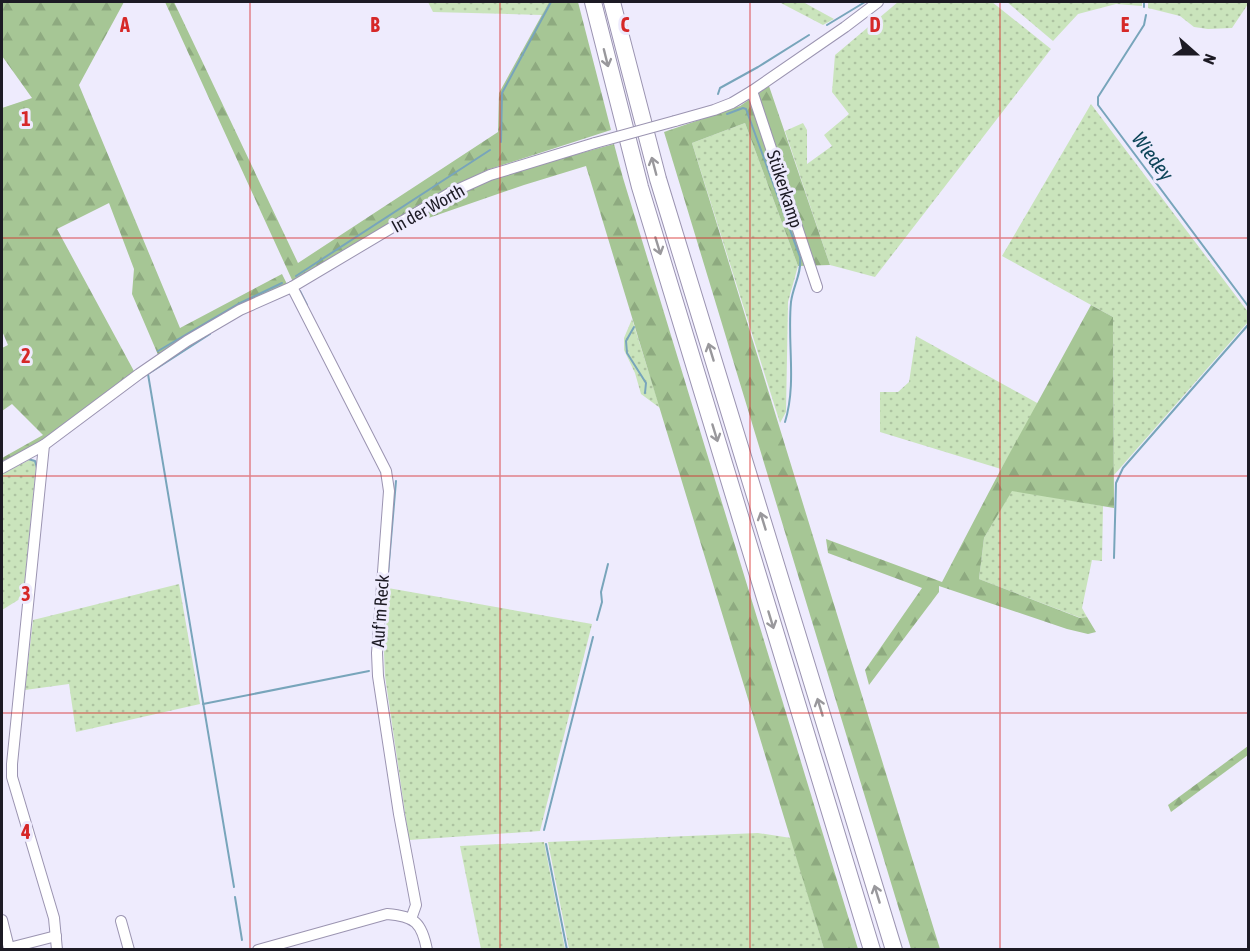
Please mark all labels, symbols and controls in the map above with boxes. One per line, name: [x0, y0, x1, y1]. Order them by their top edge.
text: A: [119, 13, 130, 36]
text: B: [370, 13, 380, 36]
text: C: [621, 13, 630, 36]
text: D: [869, 13, 881, 36]
text: E: [1121, 13, 1130, 36]
north arrow: [1166, 24, 1226, 84]
one-way arrow: [601, 49, 613, 68]
text: N: [1200, 52, 1220, 67]
text: 1: [21, 107, 31, 130]
water label: Wiedey: [1127, 127, 1179, 185]
street label: Stükerkamp: [763, 148, 807, 230]
one-way arrow: [648, 157, 660, 176]
street label: In der Worth: [388, 179, 468, 237]
one-way arrow: [653, 236, 664, 255]
one-way arrow: [705, 343, 716, 362]
text: 2: [21, 344, 31, 367]
one-way arrow: [710, 423, 721, 442]
one-way arrow: [757, 512, 768, 531]
street label: Auf'm Reck: [367, 574, 393, 648]
text: 3: [21, 582, 31, 605]
one-way arrow: [766, 610, 777, 629]
one-way arrow: [814, 698, 825, 717]
text: 4: [20, 820, 31, 843]
one-way arrow: [871, 885, 882, 904]

